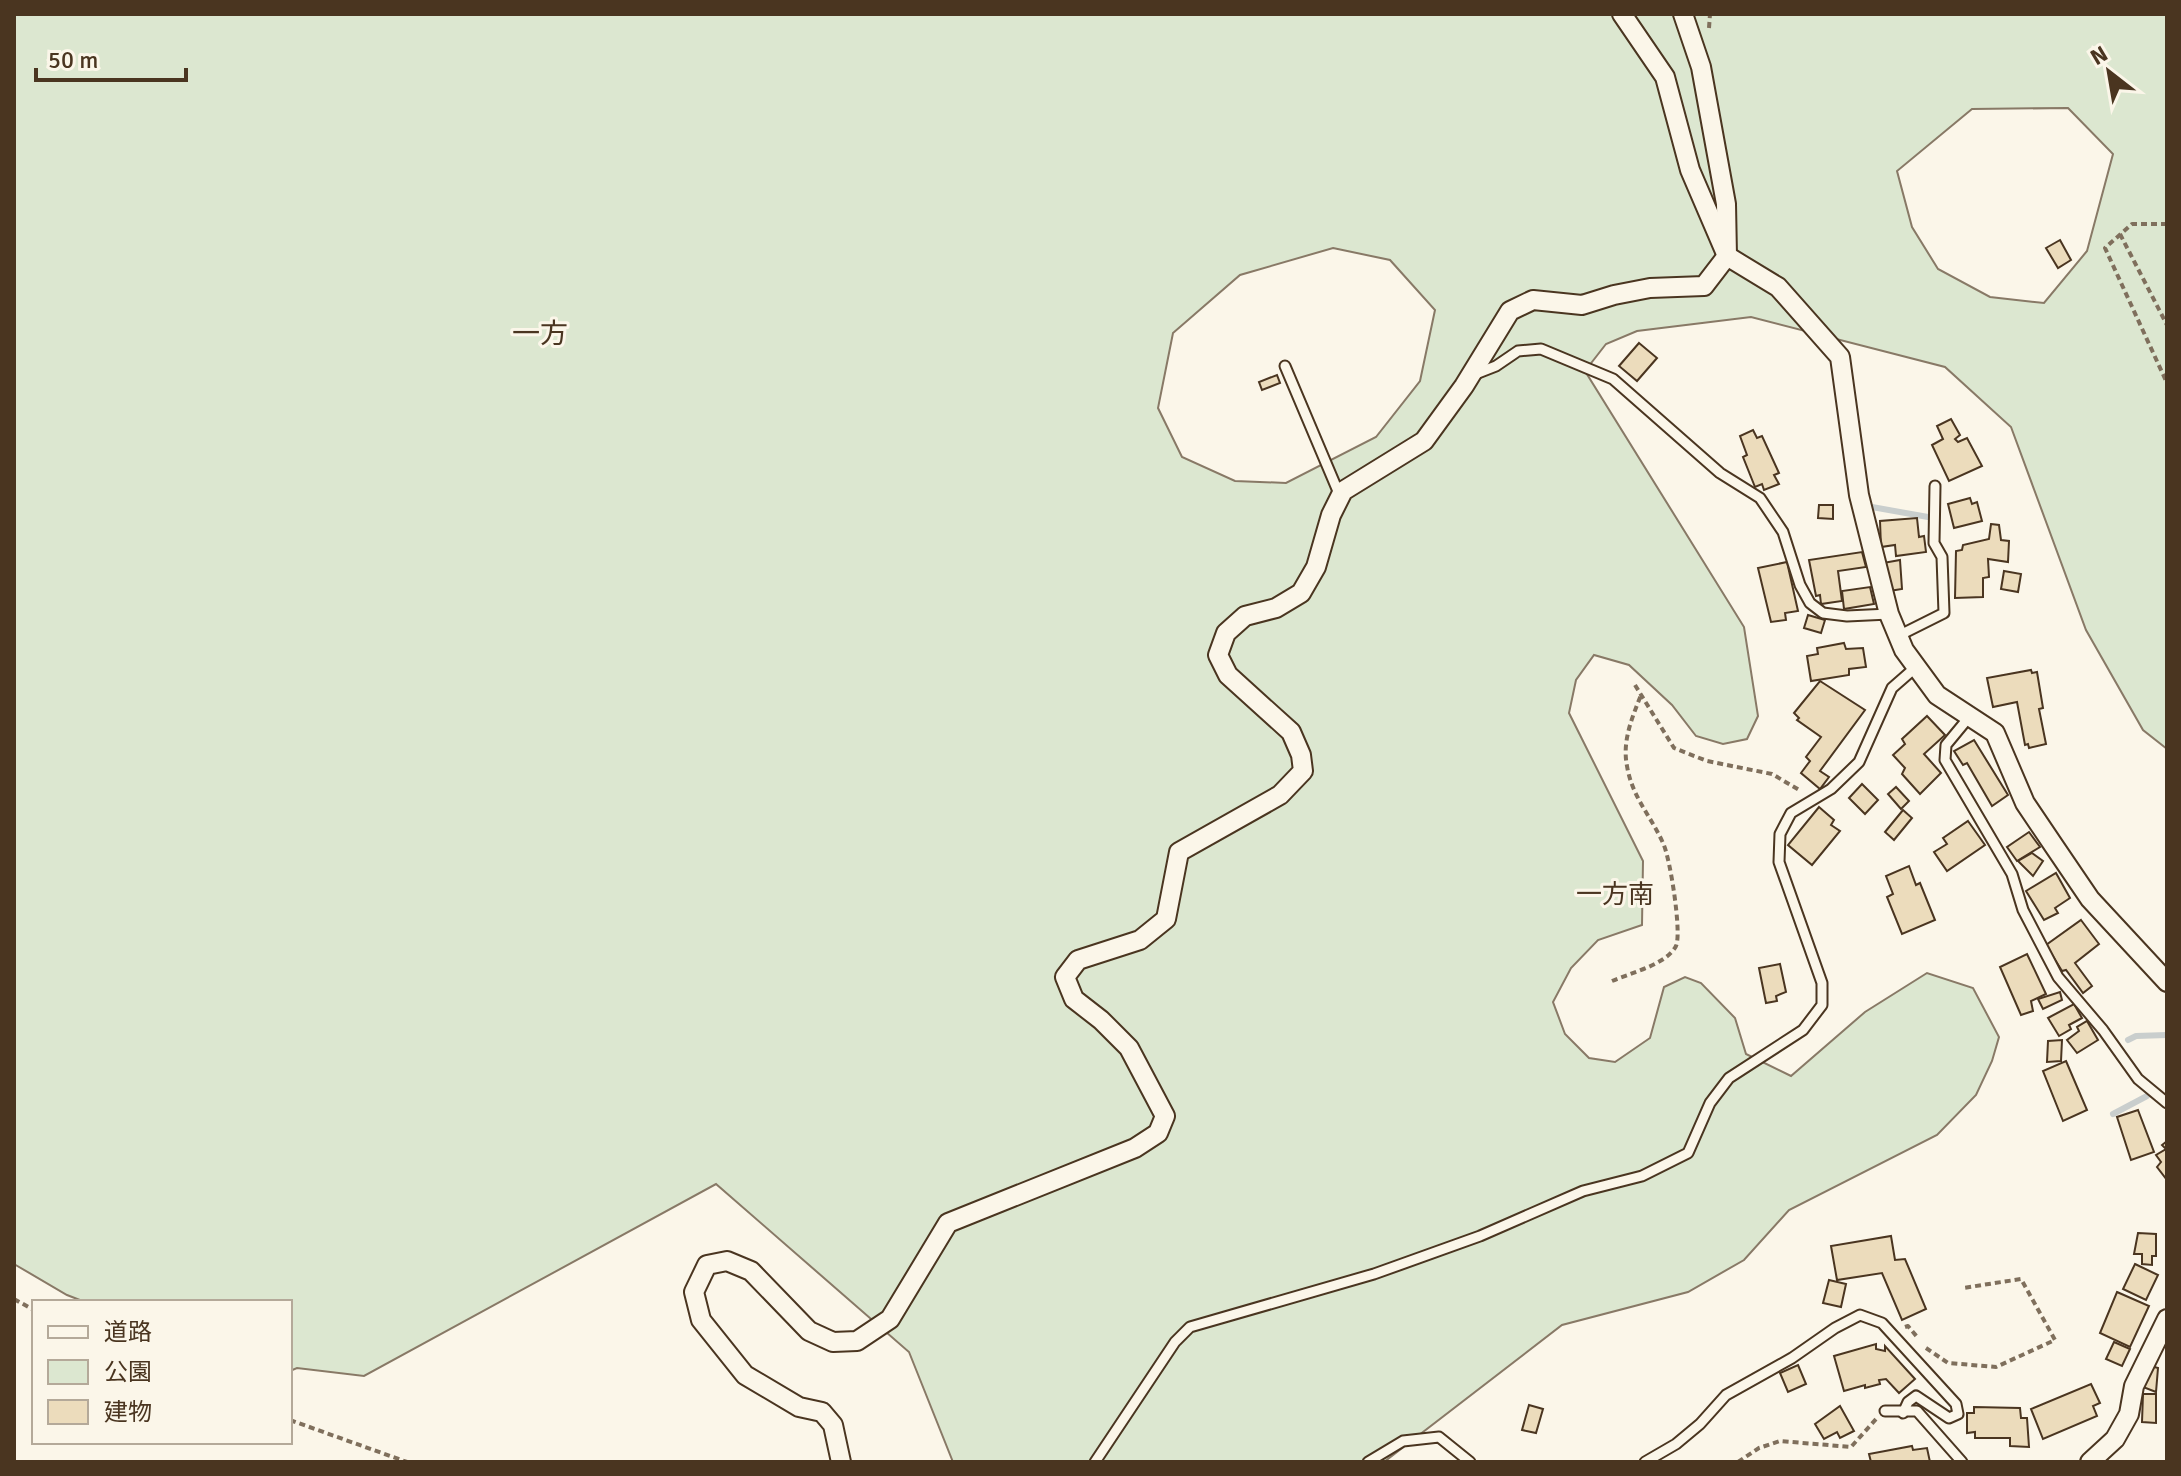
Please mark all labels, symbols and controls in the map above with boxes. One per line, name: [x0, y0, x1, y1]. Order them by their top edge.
scale bar: [36, 32, 186, 82]
north arrow: [2069, 32, 2149, 112]
text: N: [2085, 40, 2112, 71]
text: 50 m: [48, 45, 98, 75]
district label: 一方: [512, 317, 568, 351]
district label: 一方南: [1576, 879, 1654, 911]
legend: [32, 1300, 292, 1444]
text: 道路: [104, 1317, 152, 1347]
text: 公園: [104, 1357, 152, 1387]
text: 建物: [104, 1397, 152, 1427]

